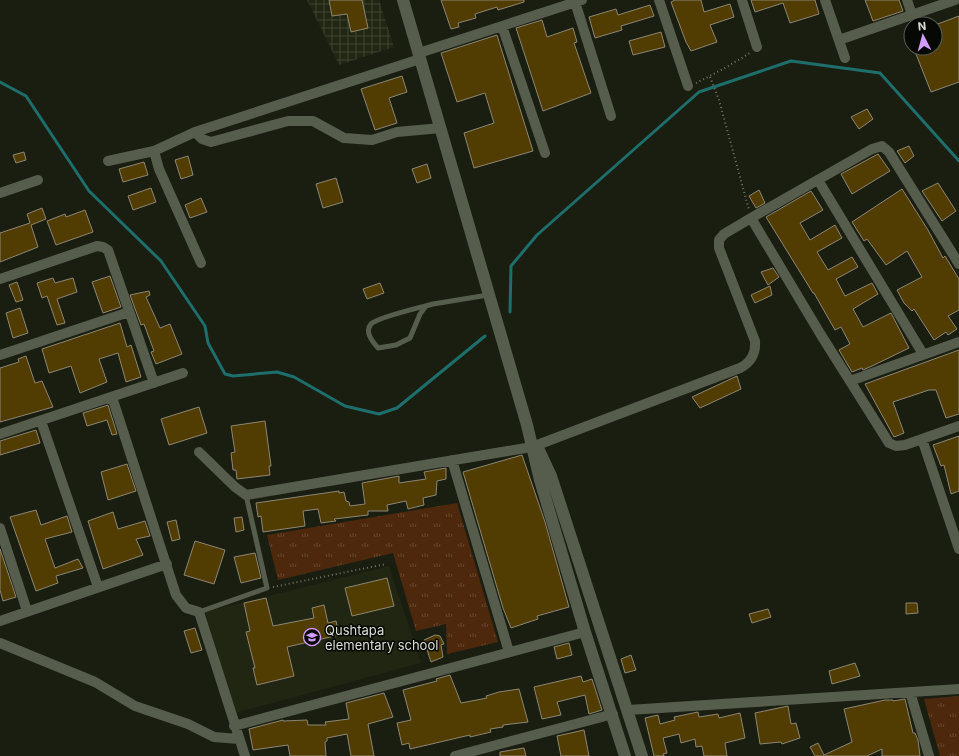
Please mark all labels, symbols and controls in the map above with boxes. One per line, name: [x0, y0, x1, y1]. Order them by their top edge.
north arrow: [903, 16, 943, 56]
text: N: [917, 19, 927, 33]
place label: Qushtapa elementary school: [325, 622, 438, 653]
school or university icon: Qushtapa elementary school: [302, 627, 322, 647]

